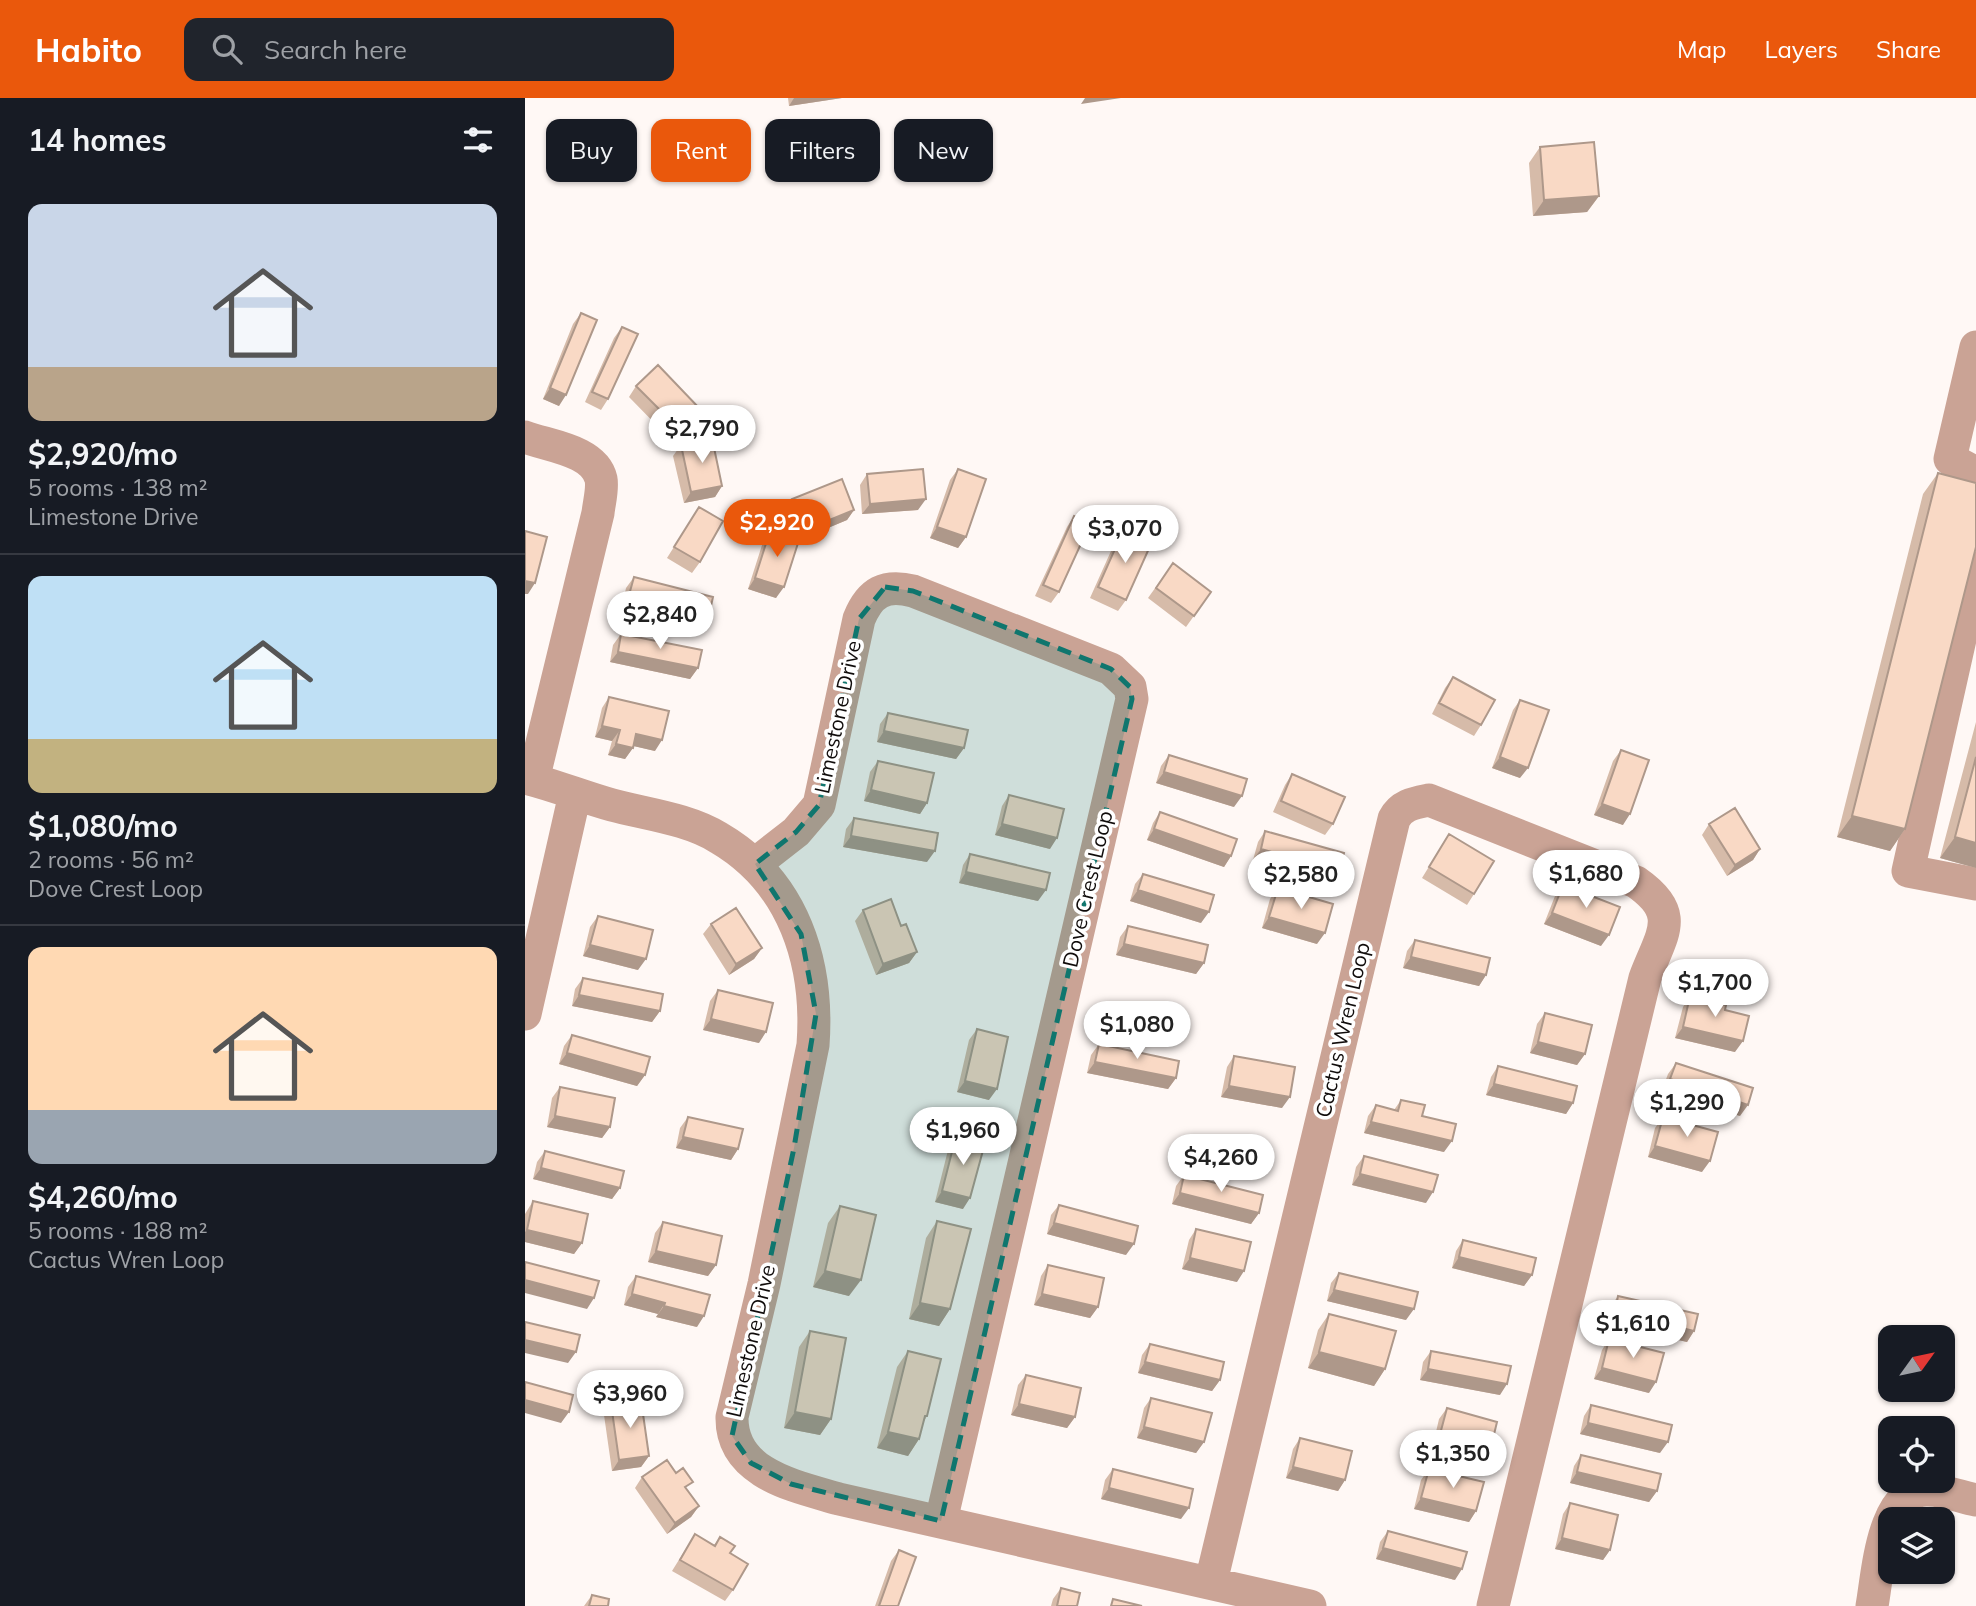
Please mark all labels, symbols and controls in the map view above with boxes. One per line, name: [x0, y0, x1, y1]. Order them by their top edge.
search box: [184, 18, 674, 81]
text: Habito: [35, 29, 142, 70]
icon: search: [208, 30, 246, 68]
text: Search here: [264, 33, 407, 66]
text: Map: [1677, 34, 1726, 64]
text: Layers: [1764, 34, 1838, 64]
text: Share: [1876, 34, 1941, 64]
chip: Buy: [546, 119, 637, 182]
chip: Rent: [651, 119, 751, 182]
chip: Filters: [765, 119, 880, 182]
chip: New: [894, 119, 993, 182]
text: 14 homes: [28, 121, 167, 159]
icon: filters: [459, 121, 497, 159]
icon: home: [200, 250, 326, 376]
pin: $2,790: [645, 406, 759, 465]
text: $2,790: [665, 413, 739, 442]
text: $2,920/mo: [28, 435, 178, 473]
text: 5 rooms · 138 m²: [28, 473, 208, 502]
pin: $2,920: [720, 500, 834, 559]
text: Limestone Drive: [28, 502, 199, 531]
pin: $3,070: [1068, 505, 1182, 565]
text: $2,920: [740, 507, 814, 536]
text: $3,070: [1088, 513, 1162, 542]
pin: $2,840: [603, 592, 717, 651]
text: $2,840: [623, 599, 697, 628]
icon: home: [200, 622, 326, 748]
street label: Limestone Drive: [808, 638, 866, 796]
text: $1,080/mo: [28, 807, 178, 845]
street label: Dove Crest Loop: [1056, 808, 1118, 970]
text: 2 rooms · 56 m²: [28, 845, 194, 874]
pin: $1,680: [1529, 850, 1643, 910]
pin: $2,580: [1244, 852, 1358, 911]
text: $1,680: [1549, 858, 1623, 887]
text: $2,580: [1264, 859, 1338, 888]
text: Dove Crest Loop: [28, 874, 203, 903]
street label: Cactus Wren Loop: [1309, 940, 1375, 1120]
pin: $1,700: [1658, 960, 1772, 1019]
text: $1,700: [1678, 967, 1752, 996]
icon: home: [200, 993, 326, 1119]
pin: $1,080: [1080, 1002, 1194, 1061]
text: $1,080: [1100, 1009, 1174, 1038]
pin: $1,290: [1630, 1080, 1744, 1139]
text: $1,290: [1650, 1087, 1724, 1116]
pin: $1,960: [906, 1108, 1020, 1167]
text: $1,960: [926, 1115, 1000, 1144]
pin: $4,260: [1164, 1134, 1278, 1194]
text: $4,260: [1184, 1142, 1258, 1171]
text: $4,260/mo: [28, 1178, 178, 1216]
text: 5 rooms · 188 m²: [28, 1216, 208, 1245]
text: Cactus Wren Loop: [28, 1245, 224, 1274]
street label: Limestone Drive: [720, 1262, 780, 1420]
pin: $1,610: [1576, 1300, 1690, 1360]
text: $1,610: [1596, 1308, 1670, 1337]
north arrow: [1878, 1325, 1955, 1402]
map controls: [1878, 1325, 1955, 1584]
pin: $3,960: [573, 1370, 687, 1430]
text: $3,960: [593, 1378, 667, 1407]
button: locate: [1878, 1416, 1955, 1493]
pin: $1,350: [1396, 1430, 1510, 1490]
text: $1,350: [1416, 1438, 1490, 1467]
button: layers: [1878, 1507, 1955, 1584]

